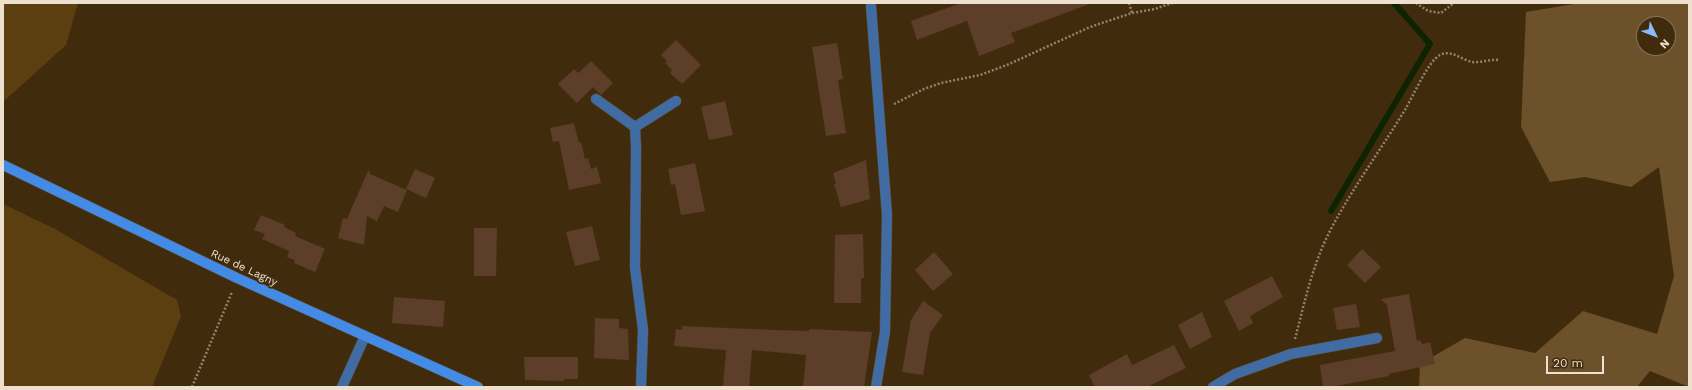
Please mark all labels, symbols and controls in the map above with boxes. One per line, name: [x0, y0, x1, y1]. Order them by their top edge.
north arrow: [1636, 16, 1676, 56]
text: N: [1657, 36, 1672, 51]
street label: Rue de Lagny: [209, 247, 279, 289]
scale bar: [1548, 348, 1606, 374]
text: 20 m: [1553, 356, 1583, 370]

